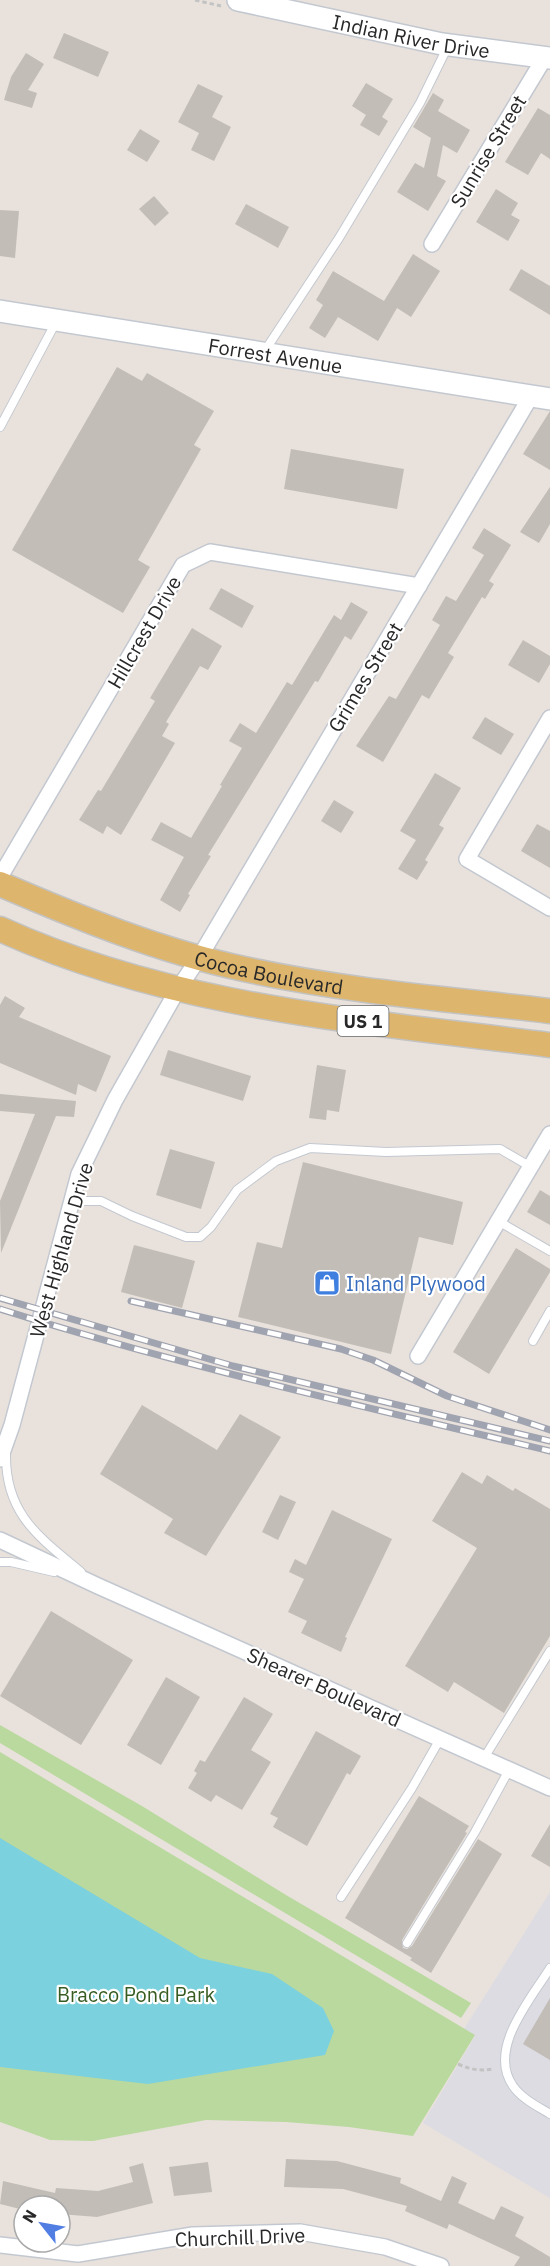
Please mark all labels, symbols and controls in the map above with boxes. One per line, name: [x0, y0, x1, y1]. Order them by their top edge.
street label: Indian River Drive: [330, 7, 492, 64]
street label: Sunrise Street: [444, 90, 532, 212]
street label: Forrest Avenue: [206, 331, 345, 379]
street label: Hillcrest Drive: [101, 571, 187, 693]
street label: Grimes Street: [321, 617, 409, 737]
street label: Cocoa Boulevard: [191, 944, 345, 1000]
road number: US 1: [338, 1006, 388, 1036]
street label: West Highland Drive: [23, 1159, 99, 1341]
shop icon: Inland Plywood: [312, 1268, 342, 1298]
place label: Inland Plywood: [346, 1270, 486, 1297]
street label: Shearer Boulevard: [243, 1641, 405, 1733]
park label: Bracco Pond Park: [57, 1981, 215, 2008]
north arrow: [12, 2194, 72, 2254]
text: N: [18, 2206, 41, 2226]
street label: Churchill Drive: [174, 2221, 306, 2253]

